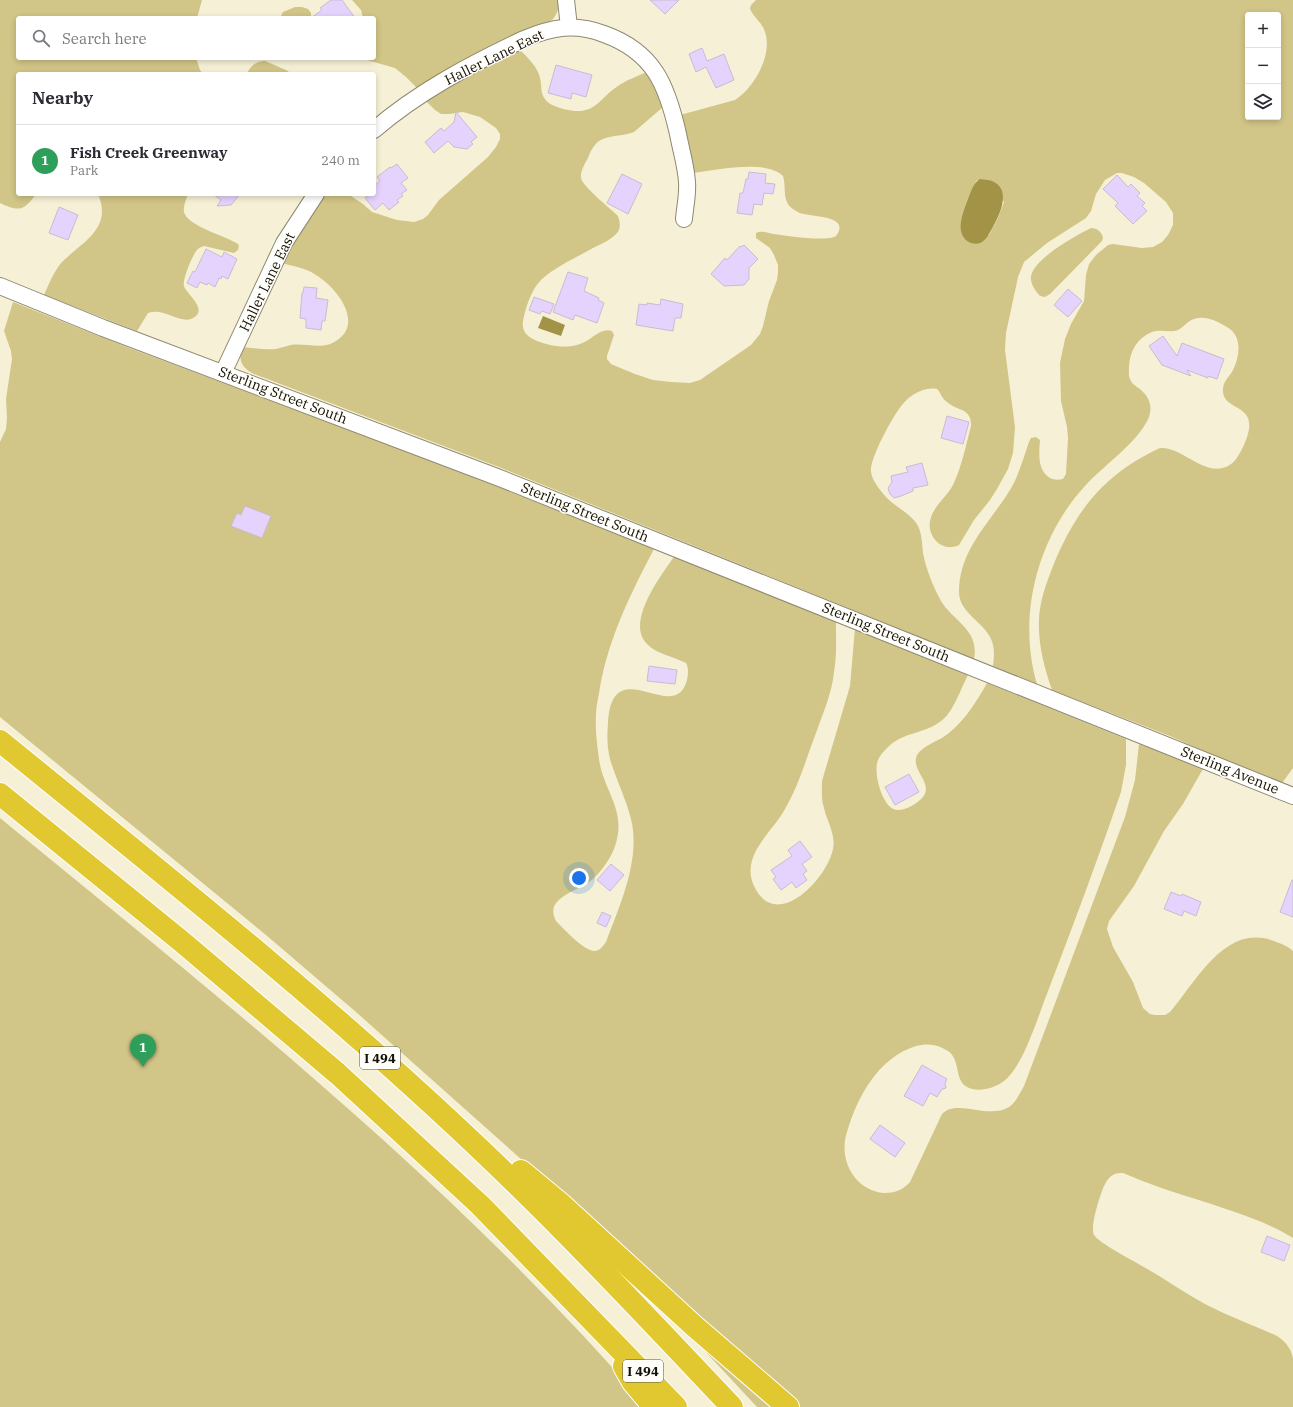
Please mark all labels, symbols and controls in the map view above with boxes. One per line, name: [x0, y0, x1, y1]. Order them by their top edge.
map controls: [1245, 12, 1281, 120]
button: +: [1245, 12, 1281, 48]
search box: [16, 16, 376, 60]
street label: Haller Lane East: [442, 25, 547, 89]
icon: search: [30, 27, 52, 49]
text: Search here: [62, 29, 147, 48]
button: −: [1245, 48, 1281, 84]
button: layers: [1245, 84, 1281, 120]
text: Nearby: [32, 87, 93, 109]
text: Fish Creek Greenway: [70, 143, 228, 162]
text: 1: [41, 152, 49, 169]
text: 240 m: [321, 152, 360, 169]
text: Park: [70, 162, 98, 179]
street label: Haller Lane East: [235, 229, 299, 334]
street label: Sterling Street South: [216, 362, 350, 428]
street label: Sterling Street South: [518, 478, 652, 546]
street label: Sterling Street South: [819, 598, 953, 666]
street label: Sterling Avenue: [1178, 742, 1282, 798]
your location: [569, 868, 589, 888]
pin: 1: [130, 1034, 156, 1067]
road number: I 494: [360, 1047, 400, 1069]
road number: I 494: [623, 1360, 663, 1382]

